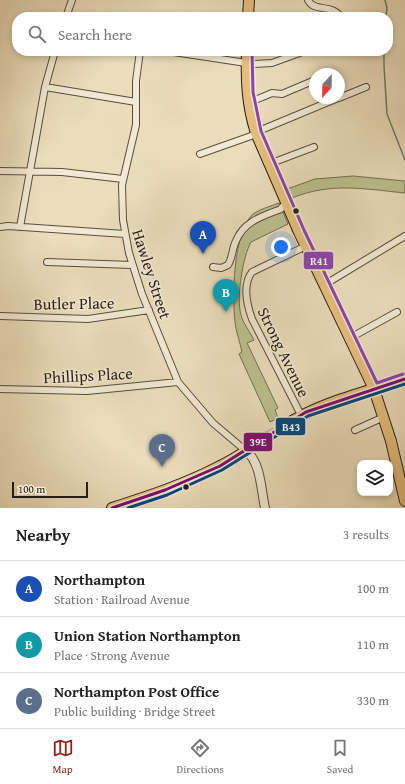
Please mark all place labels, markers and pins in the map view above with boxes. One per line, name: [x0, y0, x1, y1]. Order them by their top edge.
unlabelled marker: [291, 206, 301, 216]
pin: A: [190, 221, 216, 254]
pin: B: [213, 279, 239, 312]
pin: C: [149, 434, 175, 467]
unlabelled marker: [181, 482, 191, 492]

